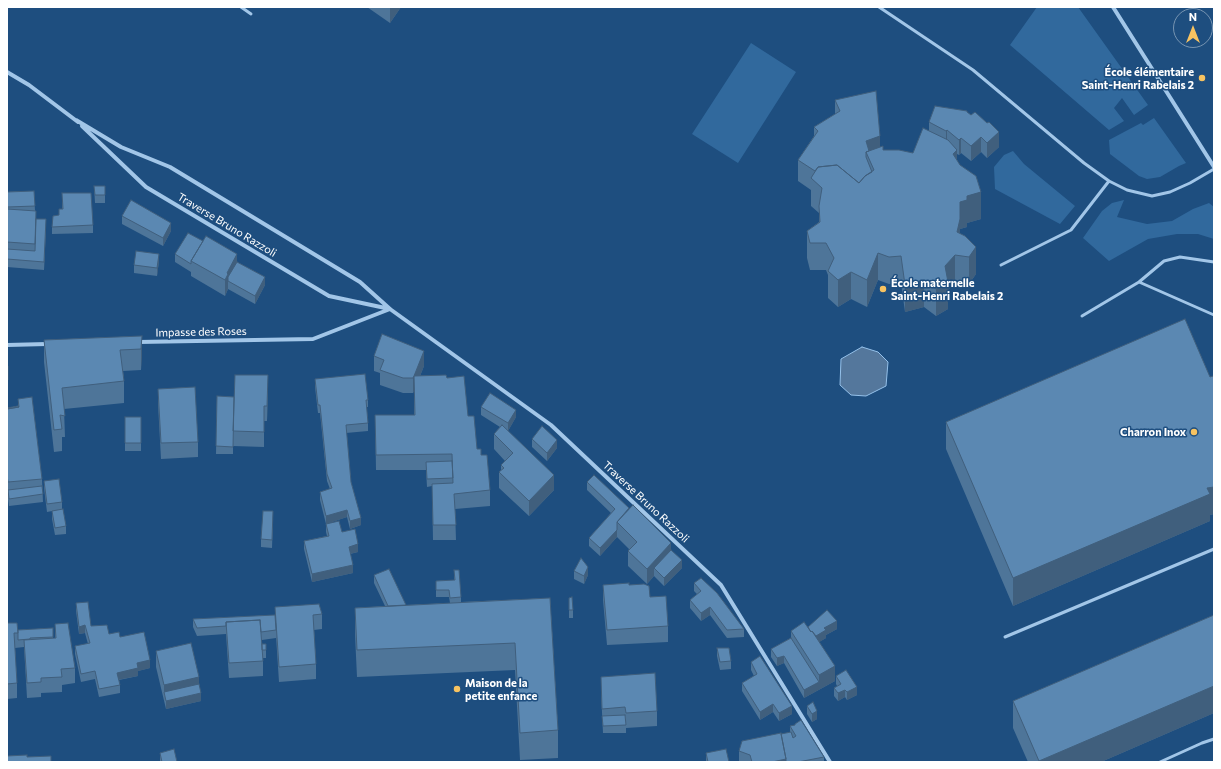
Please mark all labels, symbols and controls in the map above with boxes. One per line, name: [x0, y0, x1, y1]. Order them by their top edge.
north arrow: [1173, 8, 1213, 48]
text: N: [1189, 10, 1197, 23]
place label: École élémentaire Saint-Henri Rabelais 2: [1082, 65, 1194, 91]
marker: École élémentaire Saint-Henri Rabelais 2: [1197, 73, 1207, 83]
street label: Traverse Bruno Razzoli: [175, 190, 279, 260]
place label: École maternelle Saint-Henri Rabelais 2: [891, 276, 1003, 302]
marker: École maternelle Saint-Henri Rabelais 2: [878, 284, 888, 294]
street label: Impasse des Roses: [155, 325, 247, 339]
place label: Charron Inox: [1120, 425, 1186, 439]
marker: Charron Inox: [1189, 427, 1199, 437]
street label: Traverse Bruno Razzoli: [600, 459, 692, 545]
place label: Maison de la petite enfance: [465, 676, 537, 702]
marker: Maison de la petite enfance: [452, 684, 462, 694]

